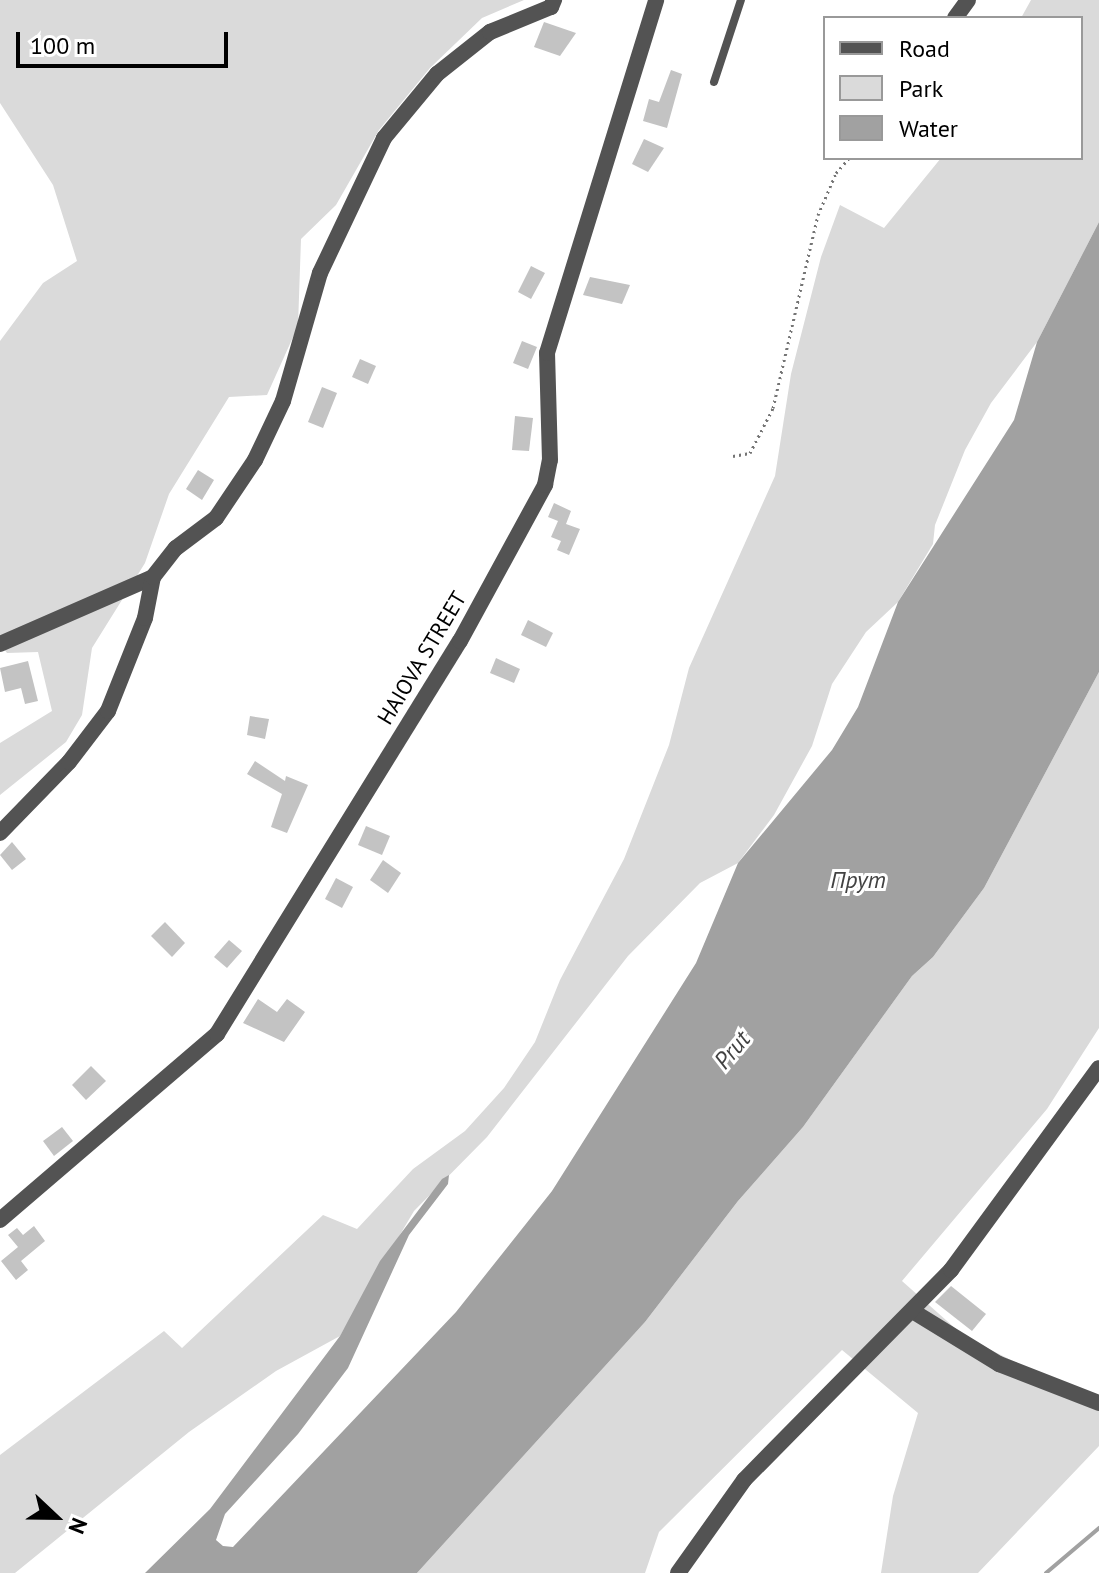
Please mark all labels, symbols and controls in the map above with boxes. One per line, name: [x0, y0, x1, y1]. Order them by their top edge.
scale bar: [20, 16, 232, 66]
legend: [823, 16, 1083, 160]
text: 100 m: [30, 30, 95, 61]
text: Road: [899, 33, 950, 64]
text: Park: [899, 73, 943, 104]
text: Water: [899, 113, 958, 144]
street label: HAIOVA STREET: [372, 586, 472, 730]
water label: Прут: [830, 866, 886, 894]
water label: Prut: [708, 1025, 756, 1075]
north arrow: [16, 1477, 96, 1557]
text: N: [63, 1514, 94, 1538]

